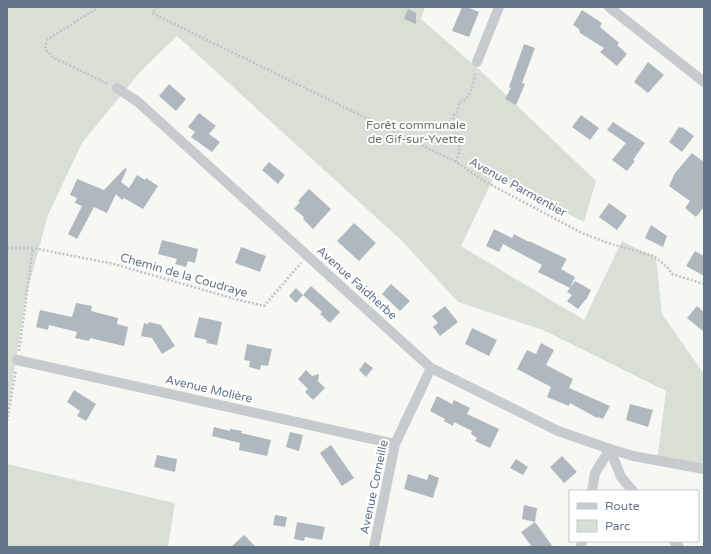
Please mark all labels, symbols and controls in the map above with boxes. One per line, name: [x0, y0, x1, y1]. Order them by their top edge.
park label: Forêt communale de Gif-sur-Yvette: [366, 118, 466, 146]
street label: Avenue Parmentier: [467, 154, 569, 220]
street label: Avenue Faidherbe: [314, 243, 400, 323]
street label: Chemin de la Coudraye: [119, 250, 250, 300]
street label: Avenue Molière: [164, 372, 254, 406]
street label: Avenue Corneille: [357, 438, 391, 535]
legend: [569, 490, 699, 542]
text: Route: [605, 499, 640, 513]
text: Parc: [605, 519, 630, 533]

